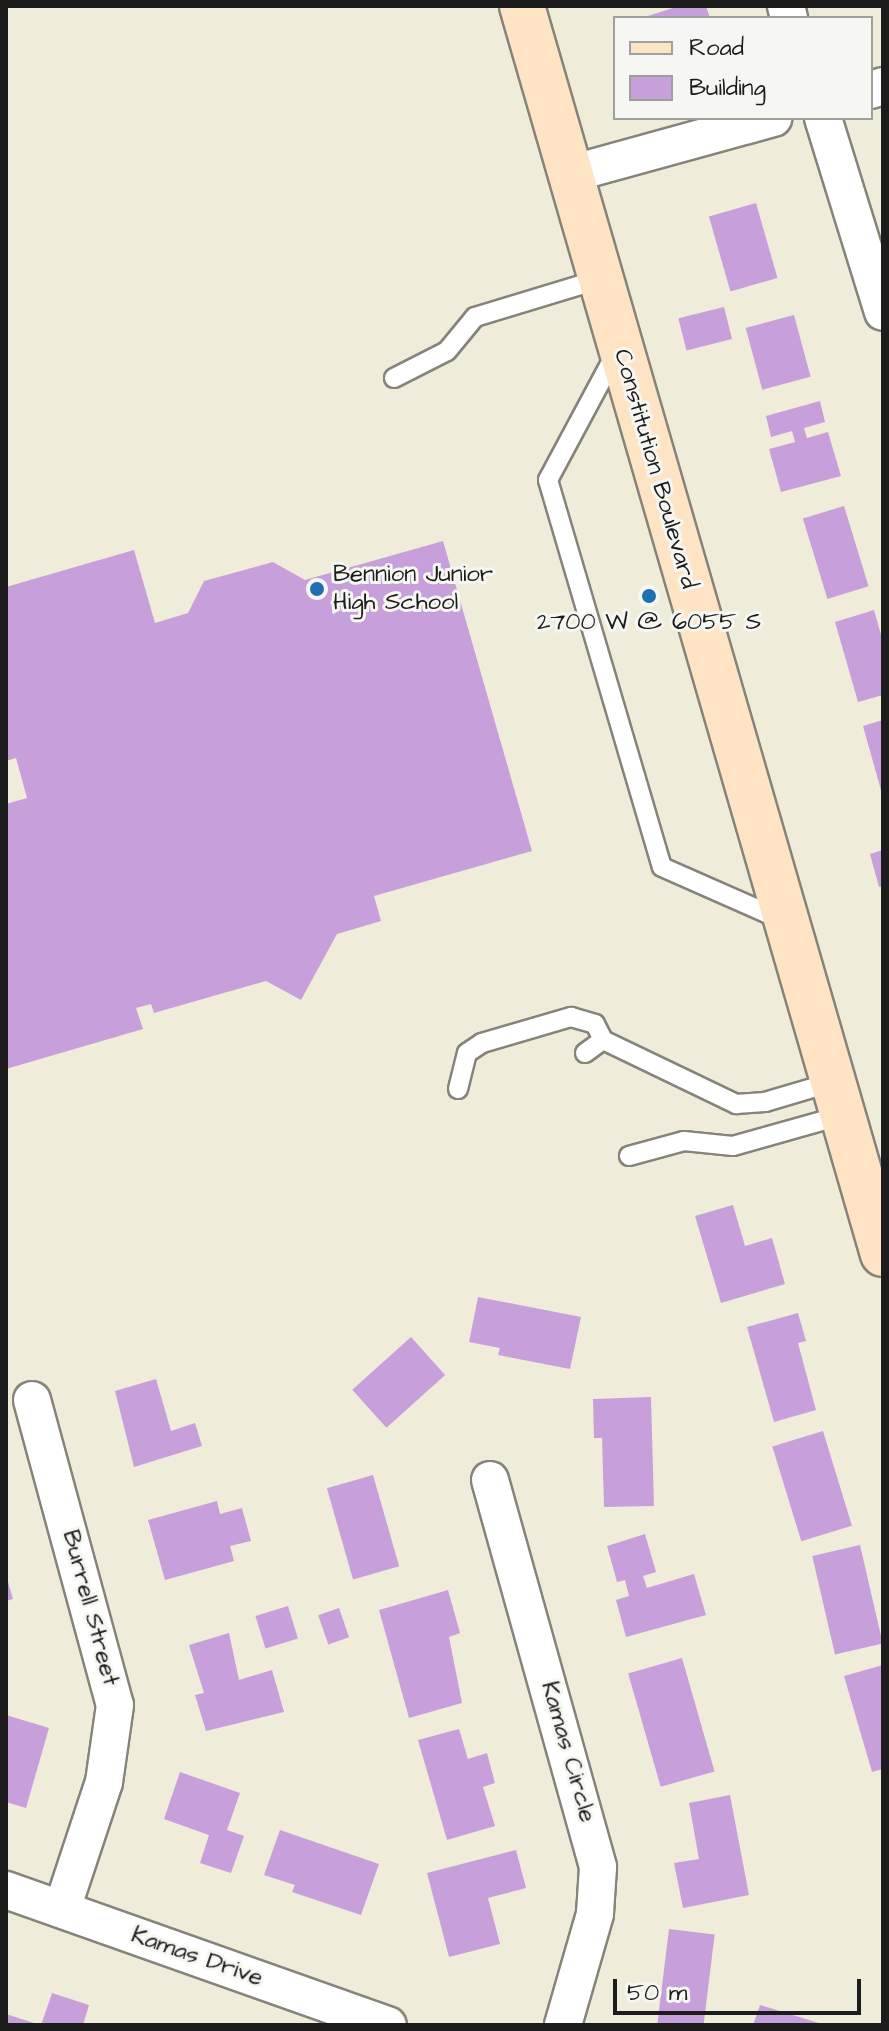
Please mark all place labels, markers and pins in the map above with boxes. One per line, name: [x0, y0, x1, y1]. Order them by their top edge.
place label: Bennion Junior High School: [333, 561, 493, 617]
marker: Bennion Junior High School: [308, 580, 326, 598]
marker: 2700 W @ 6055 S: [640, 587, 658, 605]
place label: 2700 W @ 6055 S: [537, 609, 761, 637]

